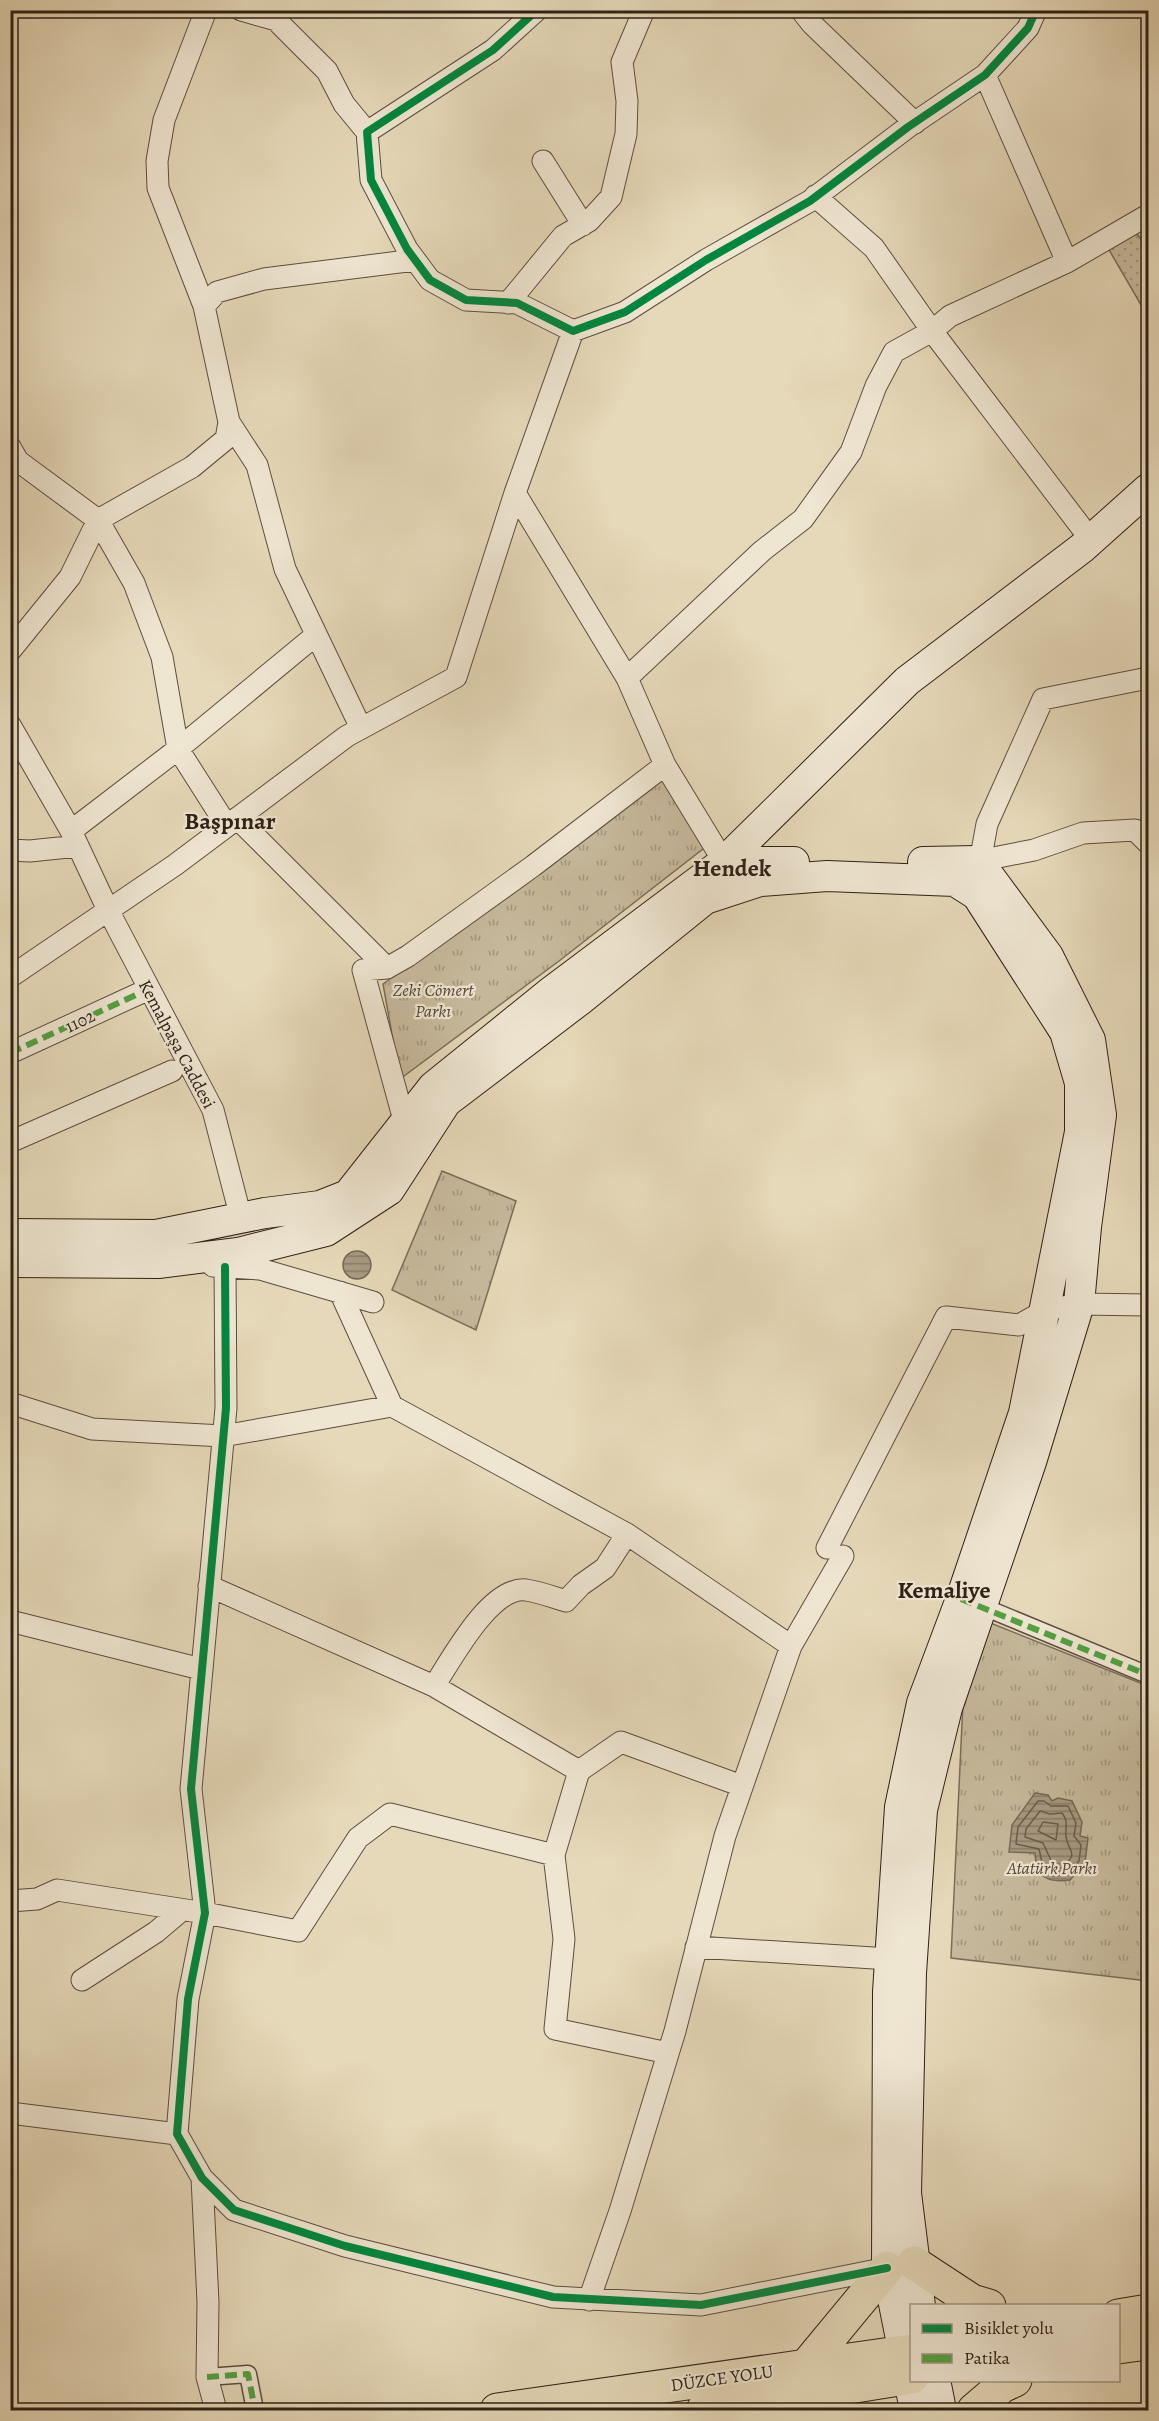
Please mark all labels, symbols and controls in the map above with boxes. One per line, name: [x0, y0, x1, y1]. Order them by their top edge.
district label: Başpınar: [184, 805, 276, 837]
district label: Hendek: [693, 852, 772, 884]
street label: Kemalpaşa Caddesi: [133, 975, 221, 1113]
park label: Zeki Cömert Parkı: [393, 978, 474, 1023]
street label: 1102: [61, 1004, 99, 1038]
district label: Kemaliye: [898, 1574, 990, 1606]
park label: Atatürk Parkı: [1006, 1856, 1097, 1880]
legend: [910, 2304, 1120, 2382]
text: Bisiklet yolu: [964, 2316, 1054, 2340]
text: Patika: [964, 2346, 1011, 2370]
street label: DÜZCE YOLU: [669, 2359, 775, 2397]

